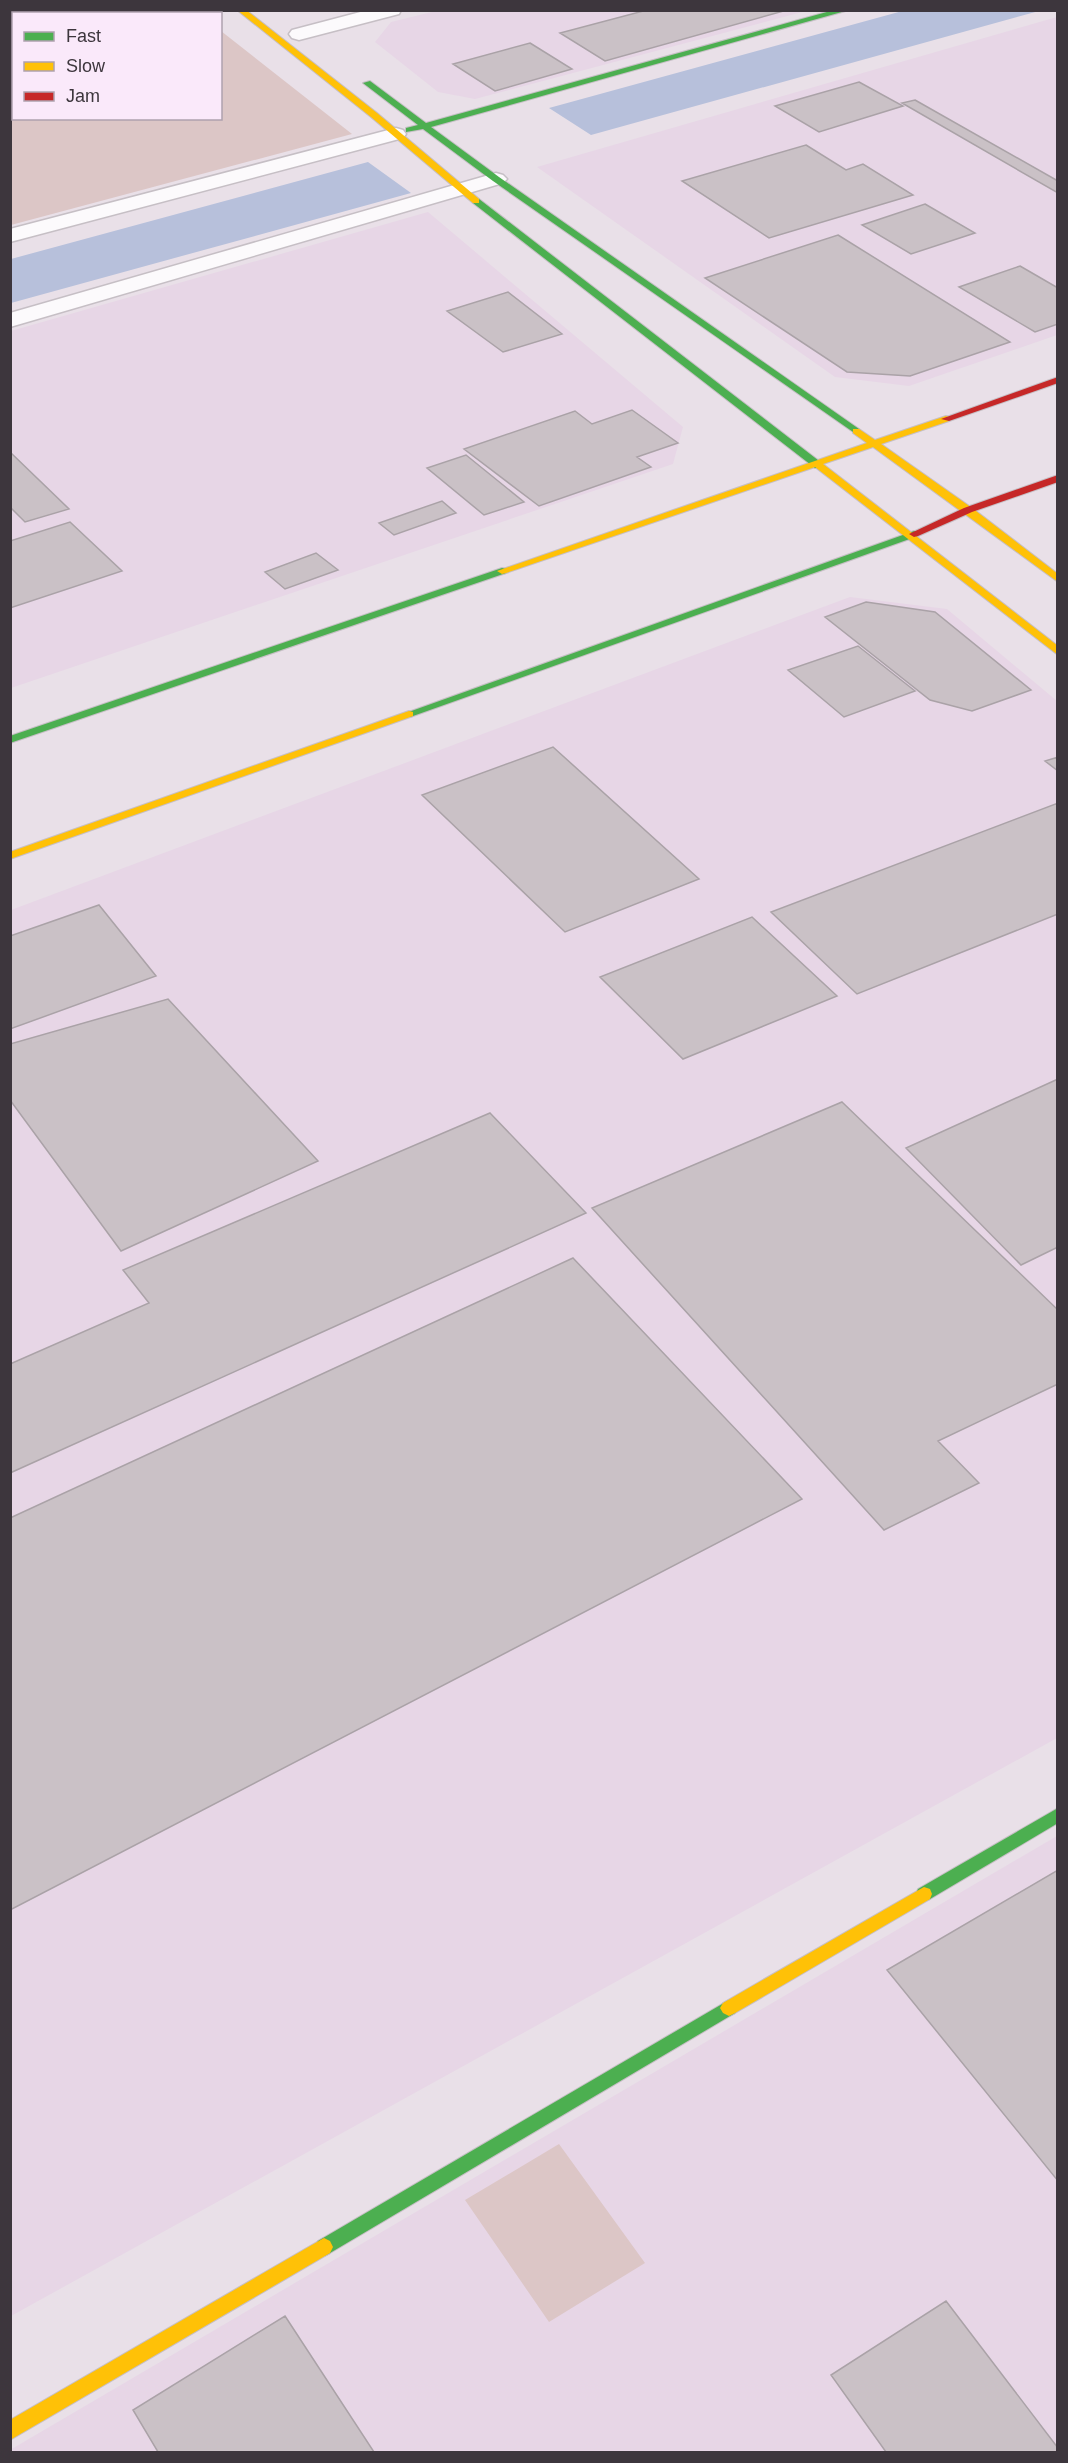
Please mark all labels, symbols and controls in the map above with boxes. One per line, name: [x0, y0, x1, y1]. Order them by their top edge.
legend: [12, 12, 222, 120]
text: Fast: [66, 26, 101, 46]
text: Slow: [66, 56, 106, 76]
text: Jam: [66, 86, 100, 106]

